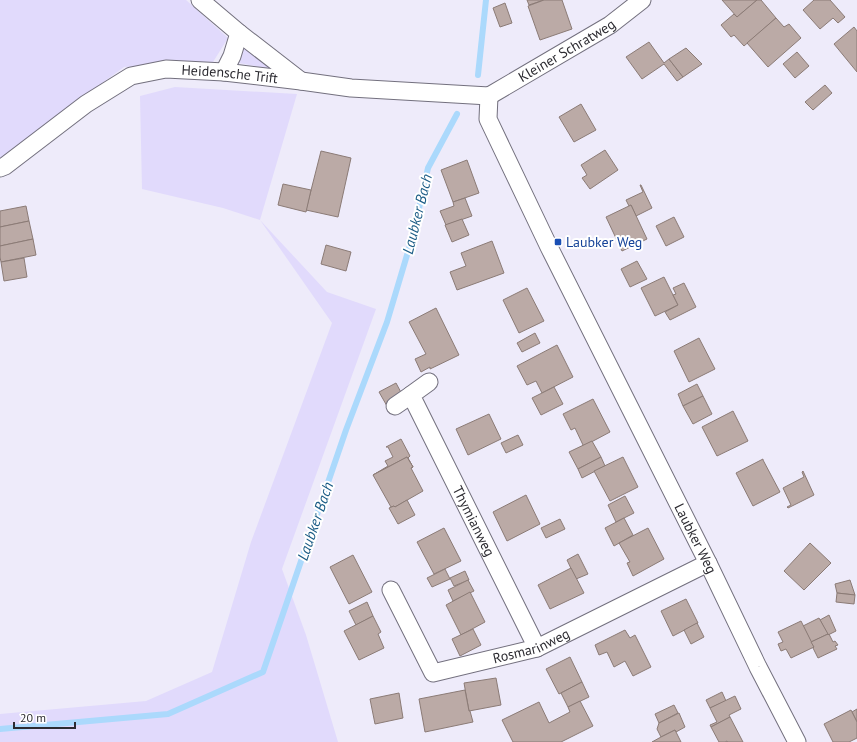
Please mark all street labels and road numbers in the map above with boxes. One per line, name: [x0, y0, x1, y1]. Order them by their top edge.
street label: Kleiner Schratweg: [515, 15, 619, 86]
street label: Heidensche Trift: [181, 61, 279, 87]
street label: Thymianweg: [449, 483, 499, 559]
street label: Laubker Weg: [670, 500, 721, 577]
street label: Rosmarinweg: [491, 624, 572, 667]

